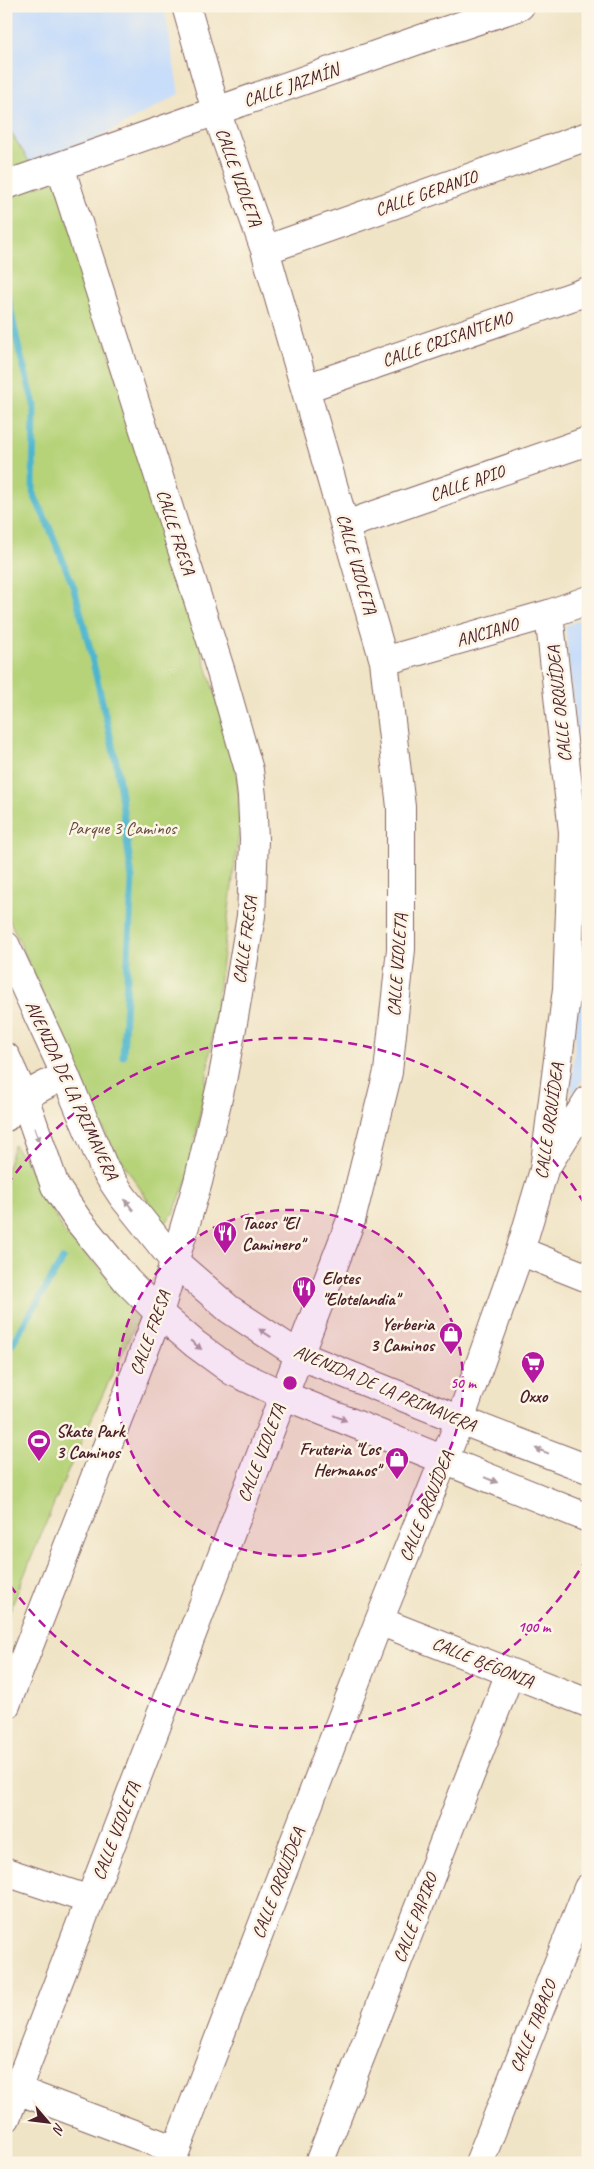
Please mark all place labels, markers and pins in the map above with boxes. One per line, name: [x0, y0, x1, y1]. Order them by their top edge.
place label: Tacos "El Caminero": [242, 1212, 308, 1255]
restaurant icon: Tacos "El Caminero": [212, 1220, 238, 1254]
place label: Elotes "Elotelandia": [322, 1267, 403, 1310]
restaurant icon: Elotes "Elotelandia": [291, 1275, 317, 1309]
place label: Yerberia 3 Caminos: [370, 1313, 436, 1356]
shop icon: Yerberia 3 Caminos: [438, 1321, 464, 1355]
supermarket icon: Oxxo: [520, 1350, 546, 1384]
centre of rings: [281, 1374, 299, 1392]
place label: Oxxo: [519, 1385, 549, 1407]
place label: Skate Park 3 Caminos: [56, 1420, 127, 1463]
sports icon: Skate Park 3 Caminos: [26, 1428, 52, 1462]
place label: Fruteria "Los Hermanos": [300, 1438, 384, 1481]
shop icon: Fruteria "Los Hermanos": [384, 1446, 410, 1480]

